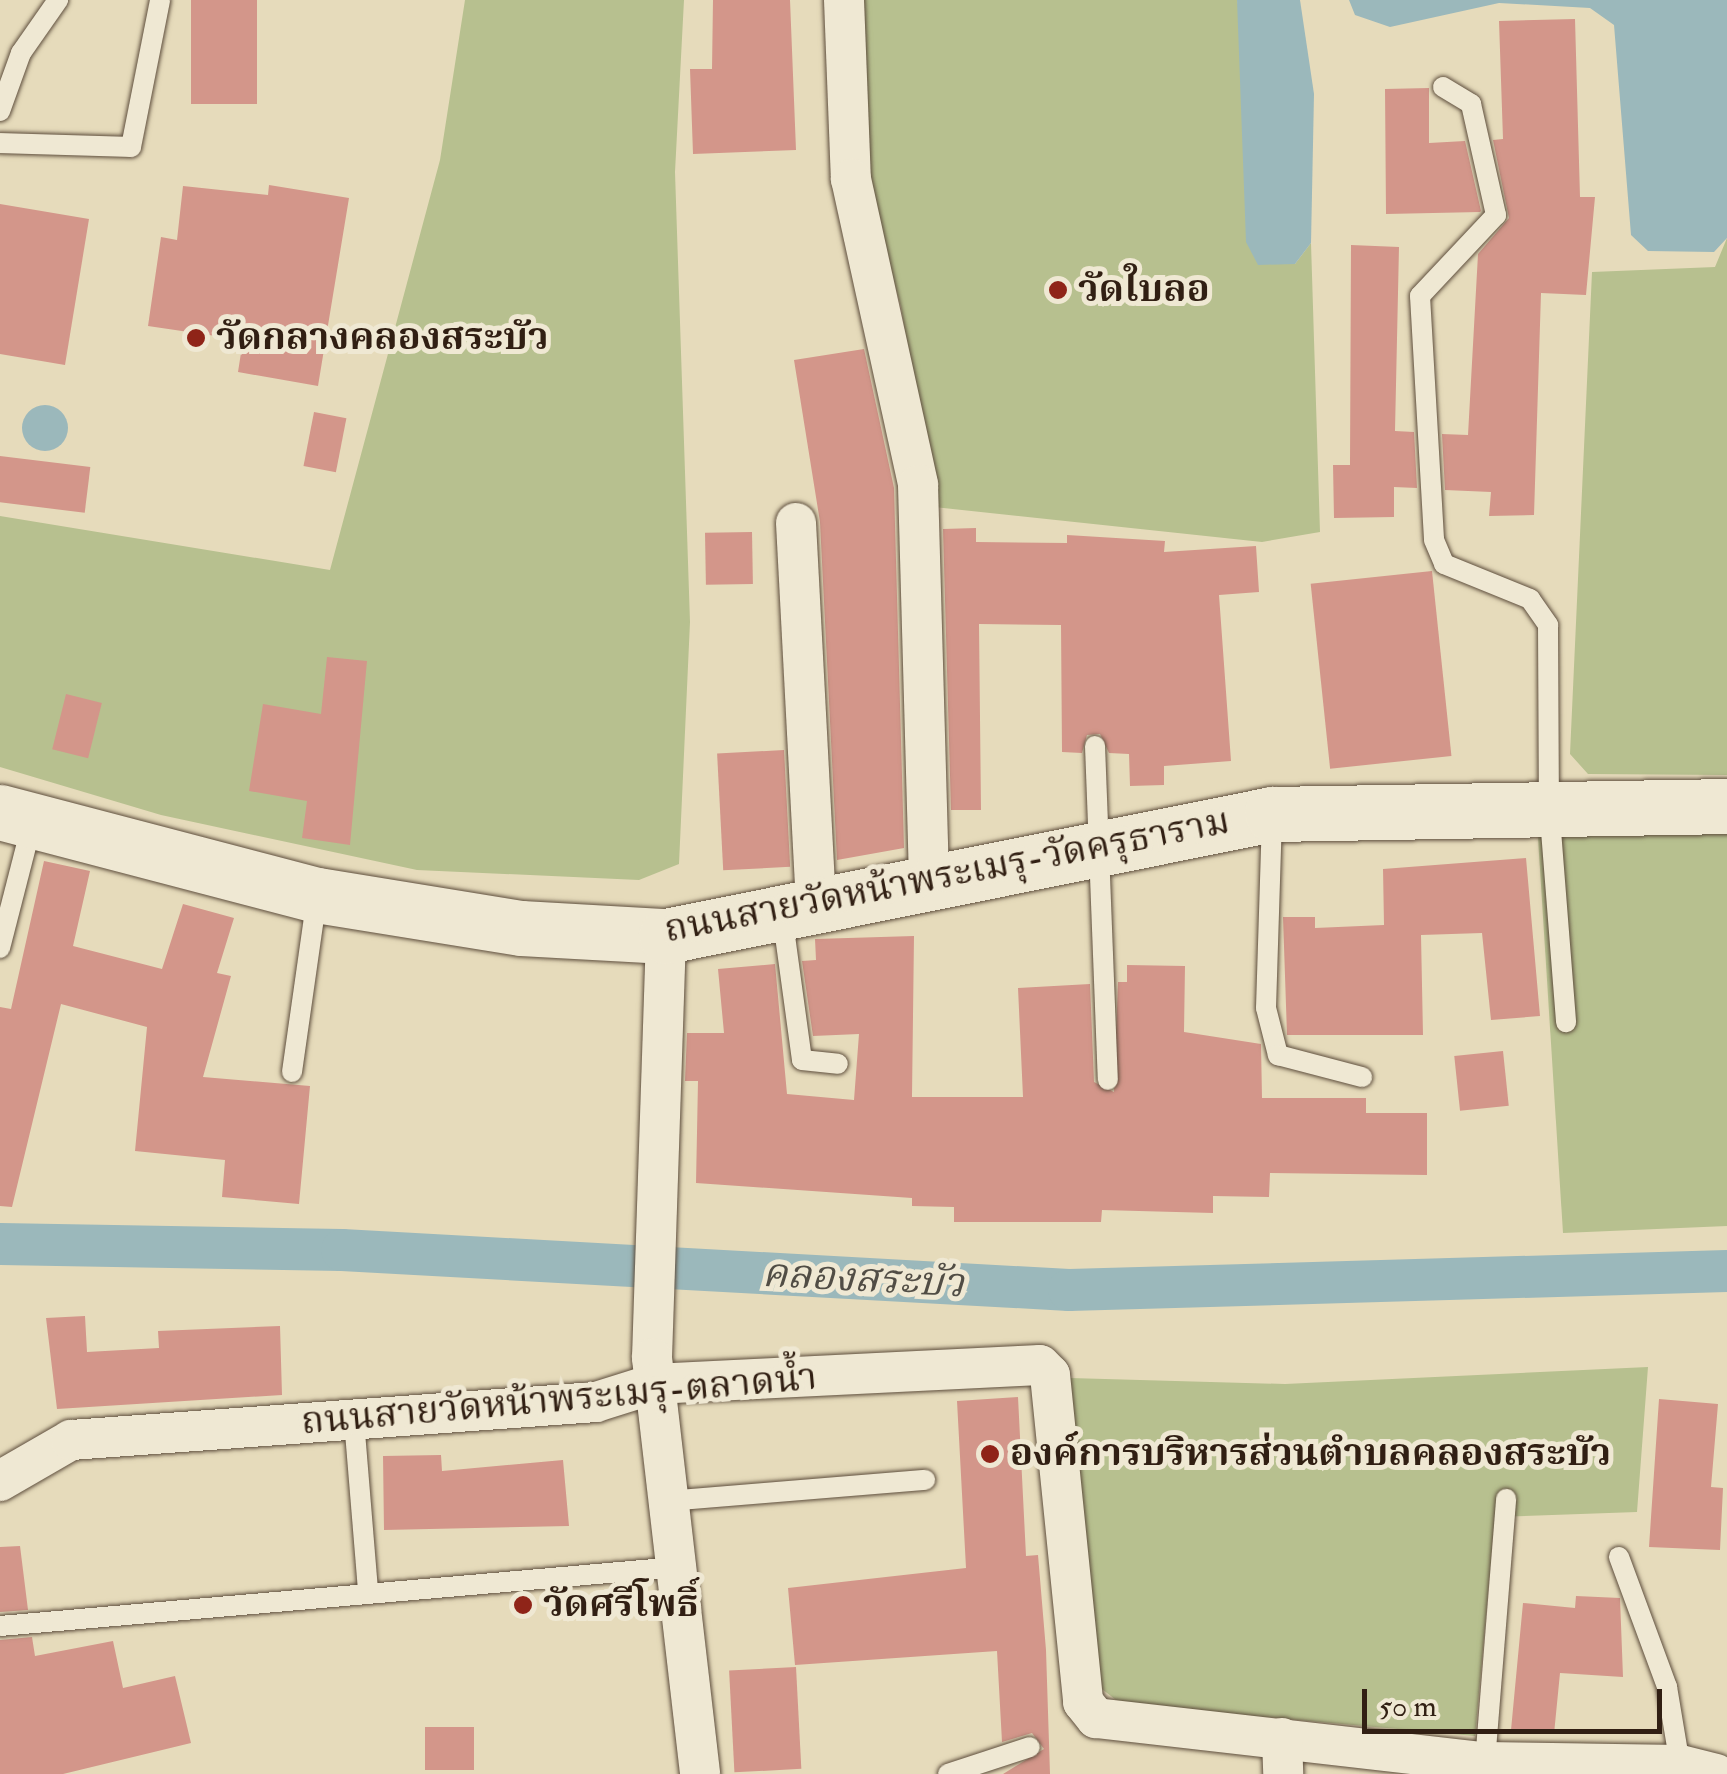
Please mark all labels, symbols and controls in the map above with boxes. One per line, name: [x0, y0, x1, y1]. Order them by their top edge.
place label: วัดใบลอ: [1078, 267, 1210, 313]
marker: วัดใบลอ: [1047, 279, 1069, 301]
place label: วัดกลางคลองสระบัว: [216, 315, 549, 361]
marker: วัดกลางคลองสระบัว: [185, 327, 207, 349]
street label: ถนนสายวัดหน้าพระเมรุ-วัดครุธาราม: [660, 799, 1234, 953]
water label: คลองสระบัว: [761, 1250, 965, 1308]
street label: ถนนสายวัดหน้าพระเมรุ-ตลาดน้ำ: [299, 1355, 819, 1445]
place label: องค์การบริหารส่วนตำบลคลองสระบัว: [1010, 1431, 1611, 1477]
marker: องค์การบริหารส่วนตำบลคลองสระบัว: [979, 1443, 1001, 1465]
place label: วัดศรีโพธิ์: [543, 1582, 699, 1628]
marker: วัดศรีโพธิ์: [512, 1594, 534, 1616]
scale bar: [1367, 1669, 1667, 1731]
text: 50 m: [1379, 1688, 1437, 1725]

